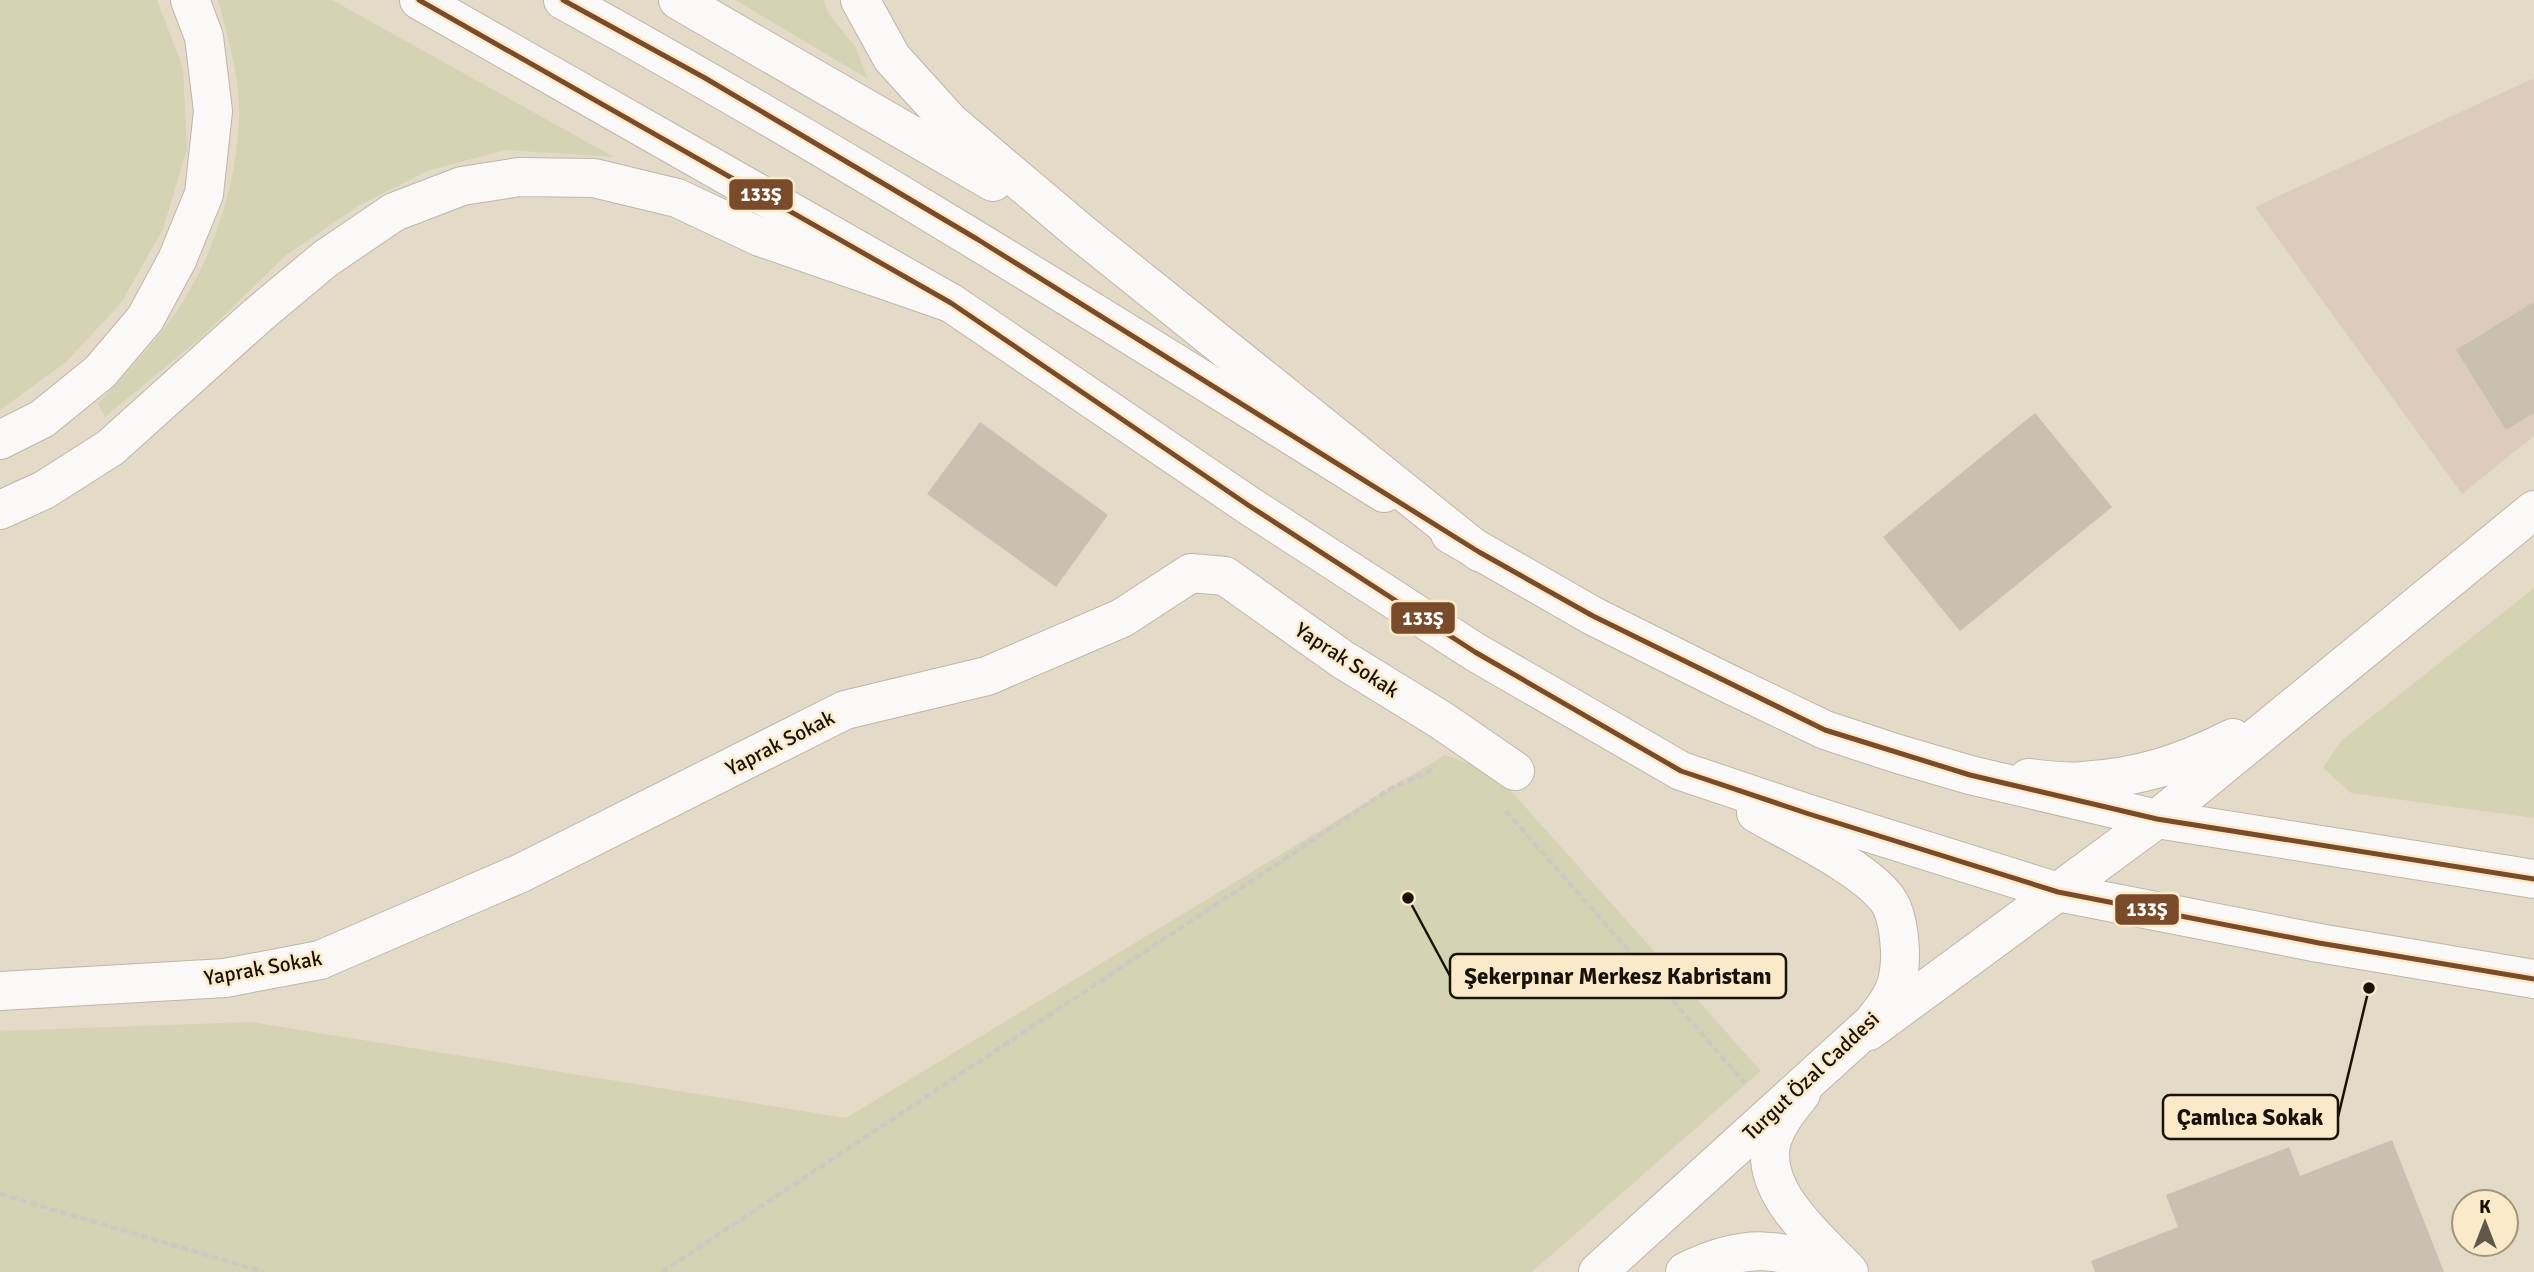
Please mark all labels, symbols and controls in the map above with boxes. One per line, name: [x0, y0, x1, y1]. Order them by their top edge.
line badge: 133Ş: [728, 178, 794, 211]
text: 133Ş: [740, 183, 782, 207]
line badge: 133Ş: [1390, 601, 1456, 635]
text: 133Ş: [1402, 607, 1444, 631]
street label: Yaprak Sokak: [1290, 617, 1404, 704]
street label: Yaprak Sokak: [721, 704, 839, 782]
line badge: 133Ş: [2114, 893, 2180, 926]
text: 133Ş: [2126, 898, 2168, 922]
street label: Yaprak Sokak: [202, 945, 324, 991]
callout: Şekerpınar Merkesz Kabristanı: [1450, 954, 1786, 998]
text: Şekerpınar Merkesz Kabristanı: [1464, 962, 1772, 991]
street label: Turgut Özal Caddesi: [1737, 1006, 1885, 1146]
callout: Çamlıca Sokak: [2163, 1095, 2338, 1139]
text: Çamlıca Sokak: [2177, 1103, 2323, 1132]
north arrow: [2450, 1188, 2520, 1258]
text: K: [2479, 1195, 2491, 1219]

